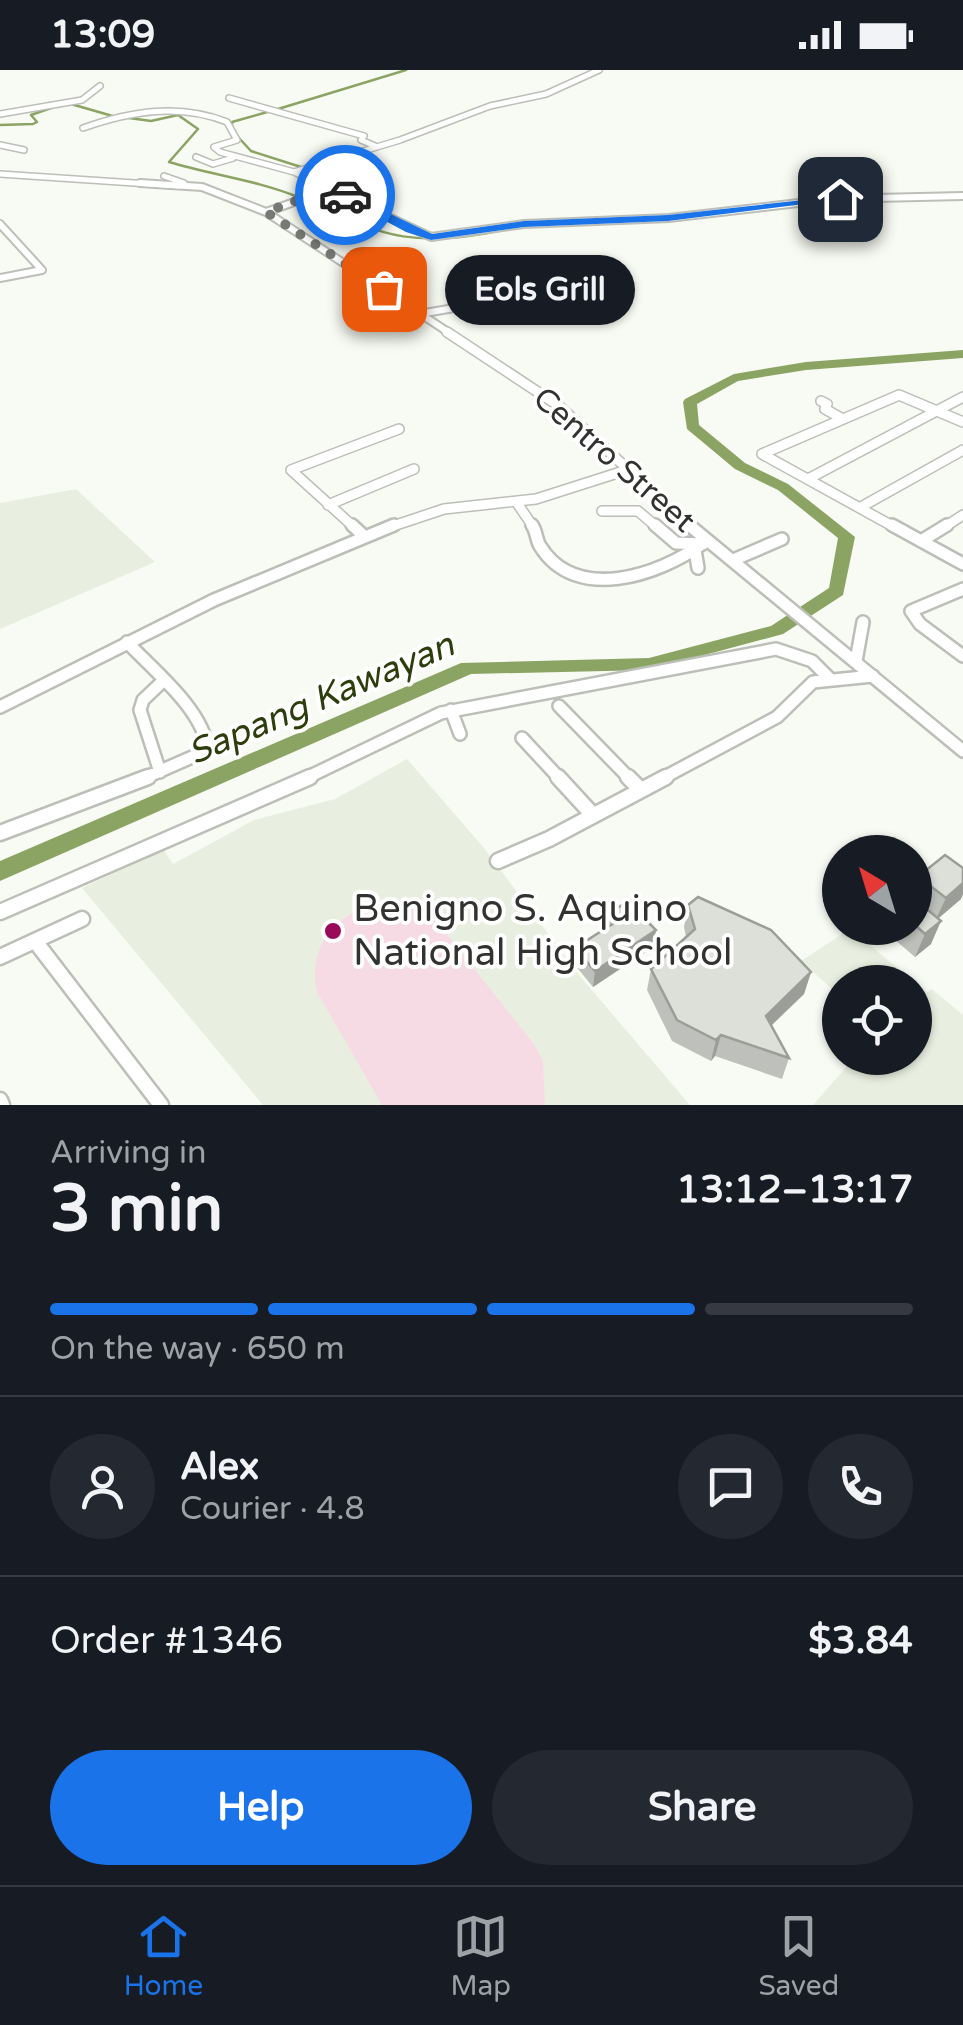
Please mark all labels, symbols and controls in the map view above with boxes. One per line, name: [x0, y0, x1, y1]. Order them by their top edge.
text: 13:09: [50, 12, 155, 58]
courier: [295, 145, 395, 245]
pin: [798, 157, 883, 242]
icon: car: [318, 168, 373, 223]
icon: home: [813, 172, 868, 227]
pin: [342, 247, 427, 332]
callout: Eols Grill: [444, 254, 634, 324]
icon: bag: [357, 262, 412, 317]
text: Eols Grill: [474, 271, 606, 309]
street label: Centro Street: [525, 379, 703, 541]
water label: Sapang Kawayan: [182, 623, 462, 774]
north arrow: [822, 835, 932, 945]
map controls: [822, 835, 932, 1075]
place label: Benigno S. Aquino National High School: [353, 886, 733, 976]
marker: Benigno S. Aquino National High School: [322, 920, 344, 942]
button: locate: [822, 965, 932, 1075]
text: Arriving in: [50, 1134, 207, 1172]
text: 13:12–13:17: [676, 1167, 913, 1213]
text: 3 min: [50, 1170, 223, 1249]
text: On the way · 650 m: [50, 1330, 345, 1368]
button: person: [50, 1434, 155, 1539]
button: chat: [678, 1434, 783, 1539]
button: phone: [808, 1434, 913, 1539]
text: Alex: [180, 1444, 259, 1490]
text: Courier · 4.8: [180, 1490, 365, 1528]
text: Order #1346: [50, 1618, 283, 1664]
text: $3.84: [808, 1618, 913, 1664]
button: Help: [50, 1750, 472, 1865]
button: Share: [492, 1750, 913, 1865]
tab: Home: [124, 1909, 203, 2003]
tab: Map: [450, 1909, 511, 2003]
tab: Saved: [758, 1909, 839, 2003]

